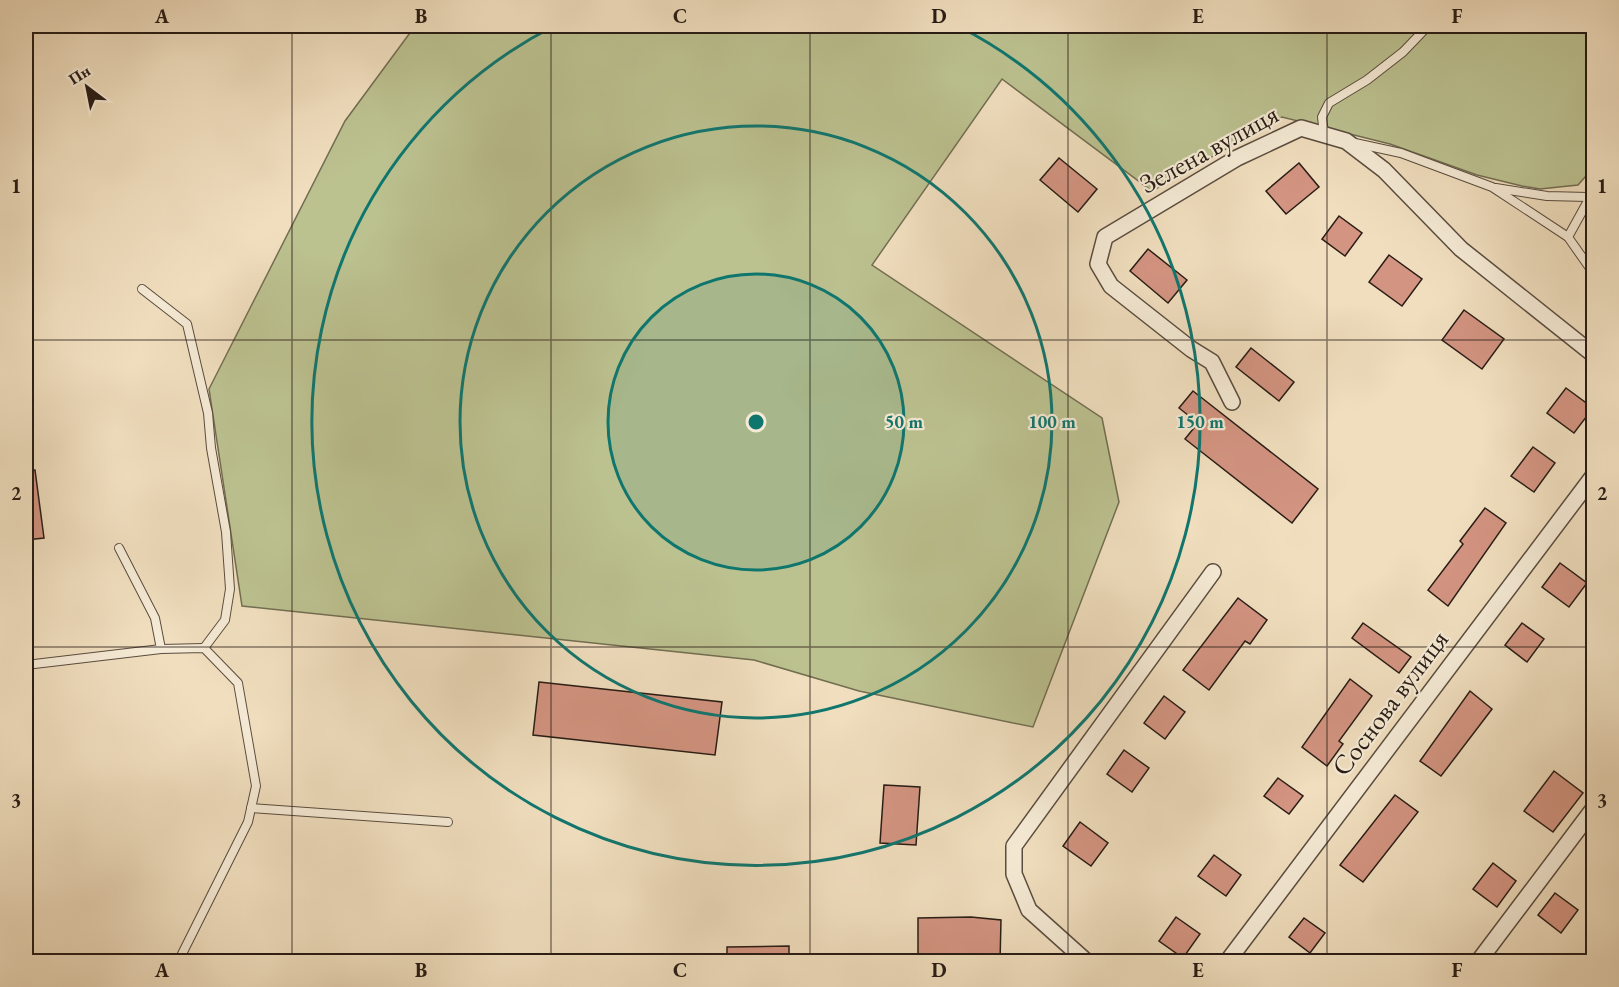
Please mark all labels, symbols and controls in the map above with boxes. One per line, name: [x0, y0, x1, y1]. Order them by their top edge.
text: A: [154, 3, 170, 29]
text: B: [415, 3, 427, 29]
text: C: [673, 3, 687, 29]
text: D: [931, 3, 947, 29]
text: E: [1192, 3, 1204, 29]
text: F: [1452, 3, 1463, 29]
north arrow: [57, 57, 117, 117]
text: Пн: [64, 60, 94, 89]
street label: Зелена вулиця: [1133, 96, 1284, 201]
text: 1: [11, 173, 21, 199]
text: 1: [1597, 173, 1607, 199]
text: 50 m: [885, 410, 923, 433]
text: 100 m: [1028, 410, 1076, 433]
text: 150 m: [1176, 410, 1224, 433]
centre of rings: [746, 412, 766, 432]
text: 2: [11, 480, 22, 506]
text: 2: [1597, 480, 1608, 506]
street label: Соснова вулиця: [1323, 623, 1456, 783]
text: 3: [11, 787, 21, 813]
text: 3: [1597, 787, 1607, 813]
text: A: [154, 957, 170, 983]
text: B: [415, 957, 427, 983]
text: C: [673, 957, 687, 983]
text: D: [931, 957, 947, 983]
text: E: [1192, 957, 1204, 983]
text: F: [1452, 957, 1463, 983]

